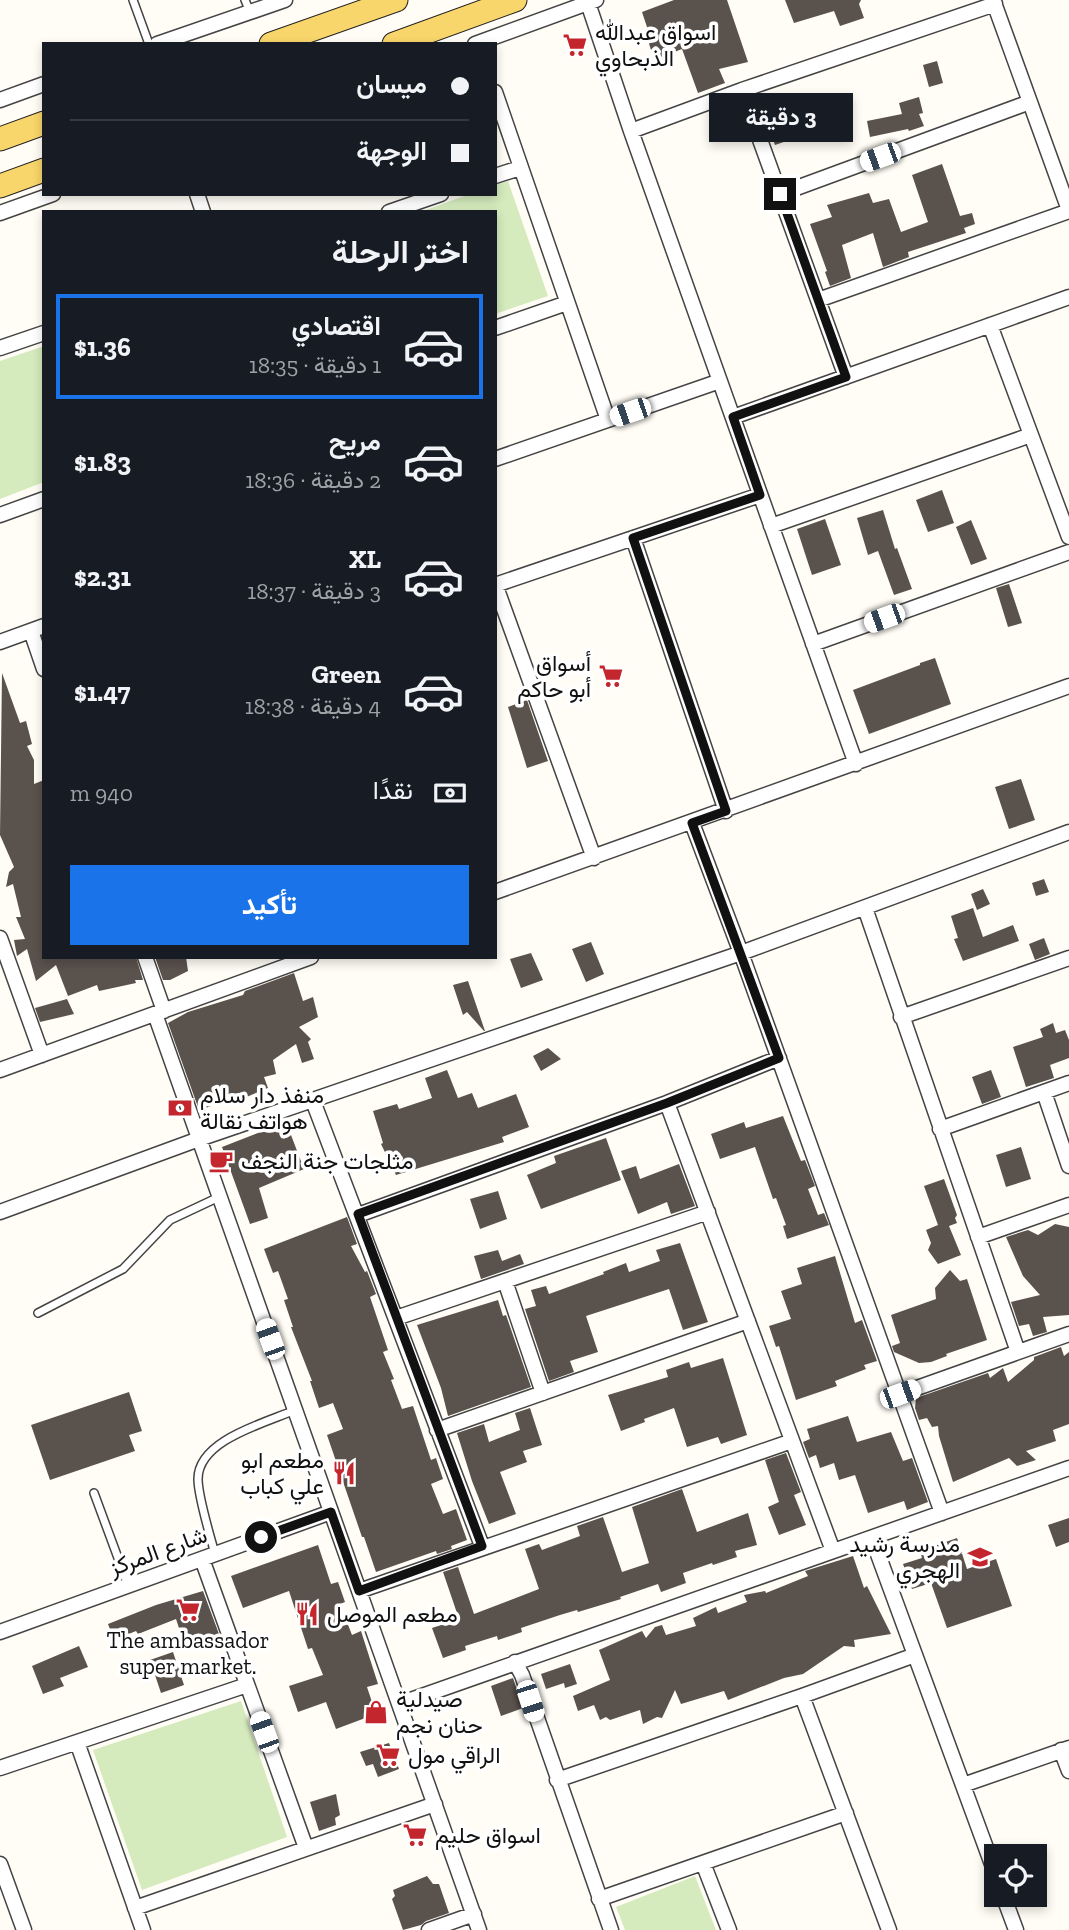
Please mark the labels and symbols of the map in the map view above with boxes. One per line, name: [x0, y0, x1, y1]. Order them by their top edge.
place label: اسواق عبدالله الذبحاوي: [595, 18, 716, 77]
supermarket icon: اسواق عبدالله الذبحاوي: [561, 31, 589, 59]
callout: 3 دقيقة: [708, 92, 852, 142]
car: [857, 140, 904, 174]
route end: [764, 178, 796, 210]
car: [607, 395, 654, 429]
car: [861, 601, 908, 635]
place label: أسواق أبو حاكم: [517, 649, 591, 704]
supermarket icon: أسواق أبو حاكم: [597, 662, 625, 690]
place label: منفذ دار سلام هواتف نقالة: [200, 1081, 324, 1136]
bank icon: منفذ دار سلام هواتف نقالة: [166, 1094, 194, 1122]
cafe icon: مثلجات جنة النجف: [207, 1147, 235, 1175]
place label: مثلجات جنة النجف: [241, 1147, 413, 1175]
car: [253, 1316, 288, 1362]
car: [877, 1377, 924, 1411]
place label: مطعم ابو علي كباب: [240, 1446, 324, 1505]
restaurant icon: مطعم ابو علي كباب: [330, 1459, 358, 1487]
street label: شارع المركز: [104, 1520, 212, 1584]
route start: [245, 1521, 277, 1553]
place label: مدرسة رشيد الهجري: [849, 1530, 960, 1589]
school or university icon: مدرسة رشيد الهجري: [966, 1543, 994, 1571]
supermarket icon: The ambassador super market.: [174, 1596, 202, 1624]
restaurant icon: مطعم الموصل: [293, 1600, 321, 1628]
place label: مطعم الموصل: [327, 1600, 458, 1629]
place label: The ambassador super market.: [107, 1626, 269, 1680]
car: [514, 1678, 547, 1724]
place label: صيدلية حنان نجم: [396, 1685, 483, 1740]
shop icon: صيدلية حنان نجم: [362, 1698, 390, 1726]
car: [247, 1709, 282, 1755]
supermarket icon: الراقي مول: [374, 1741, 402, 1769]
place label: الراقي مول: [408, 1741, 500, 1774]
supermarket icon: اسواق حليم: [401, 1821, 429, 1849]
place label: اسواق حليم: [435, 1821, 541, 1850]

